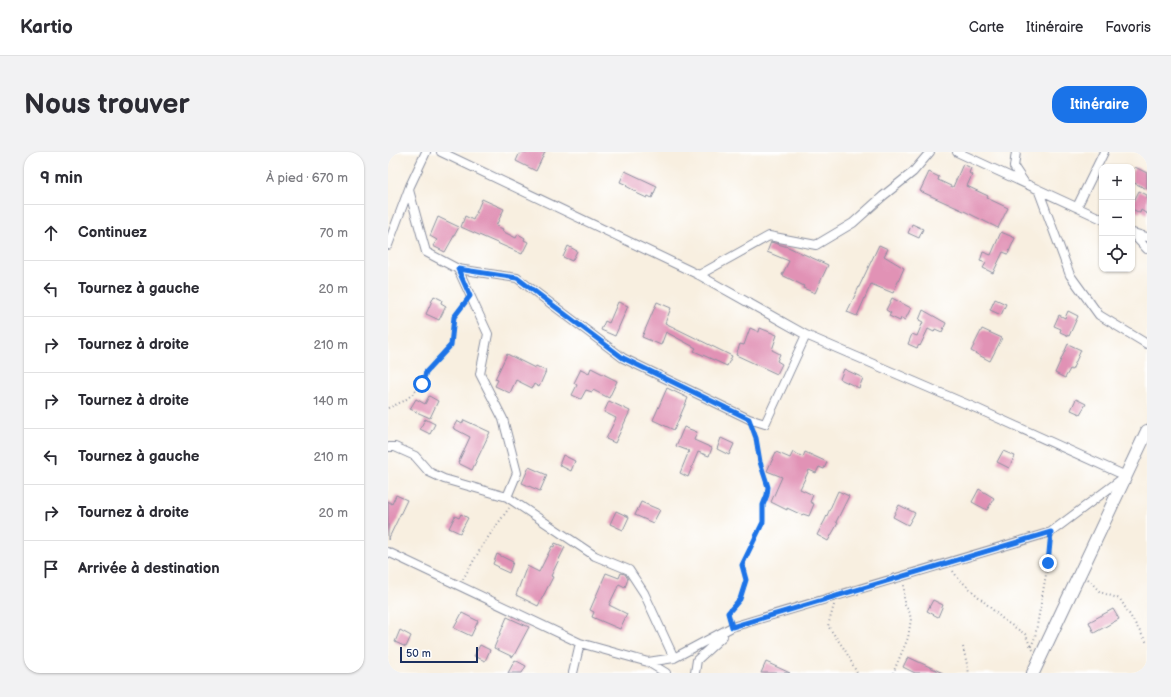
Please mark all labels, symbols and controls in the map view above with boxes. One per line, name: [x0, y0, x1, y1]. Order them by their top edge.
text: Kartio: [20, 16, 73, 39]
text: Carte: [969, 19, 1004, 36]
text: Itinéraire: [1026, 19, 1083, 36]
text: Favoris: [1105, 19, 1151, 36]
button: Itinéraire: [1052, 86, 1147, 123]
text: Nous trouver: [24, 88, 190, 121]
map controls: [1099, 164, 1135, 272]
button: +: [1099, 164, 1135, 200]
text: 9 min: [40, 168, 83, 188]
text: À pied · 670 m: [266, 170, 348, 186]
button: −: [1099, 200, 1135, 236]
icon: ahead: [40, 222, 62, 244]
text: Continuez: [78, 223, 147, 242]
text: 70 m: [320, 225, 348, 241]
button: locate: [1099, 236, 1135, 272]
icon: left: [40, 278, 62, 300]
text: Tournez à gauche: [78, 279, 199, 298]
text: 20 m: [318, 281, 348, 297]
icon: right: [40, 334, 62, 356]
text: Tournez à droite: [78, 335, 189, 354]
text: 210 m: [314, 337, 348, 353]
route start: [413, 375, 431, 393]
icon: right: [40, 390, 62, 412]
text: Tournez à droite: [78, 391, 189, 410]
text: 140 m: [313, 393, 348, 409]
icon: left: [40, 446, 62, 468]
text: Tournez à gauche: [78, 447, 199, 466]
text: 210 m: [314, 449, 348, 465]
icon: right: [40, 502, 62, 524]
text: Tournez à droite: [78, 503, 189, 522]
text: 20 m: [318, 505, 348, 521]
route end: [1039, 554, 1057, 572]
icon: arrive: [40, 558, 62, 580]
text: Arrivée à destination: [78, 559, 220, 578]
scale bar: [400, 645, 478, 664]
text: 50 m: [406, 647, 431, 660]

